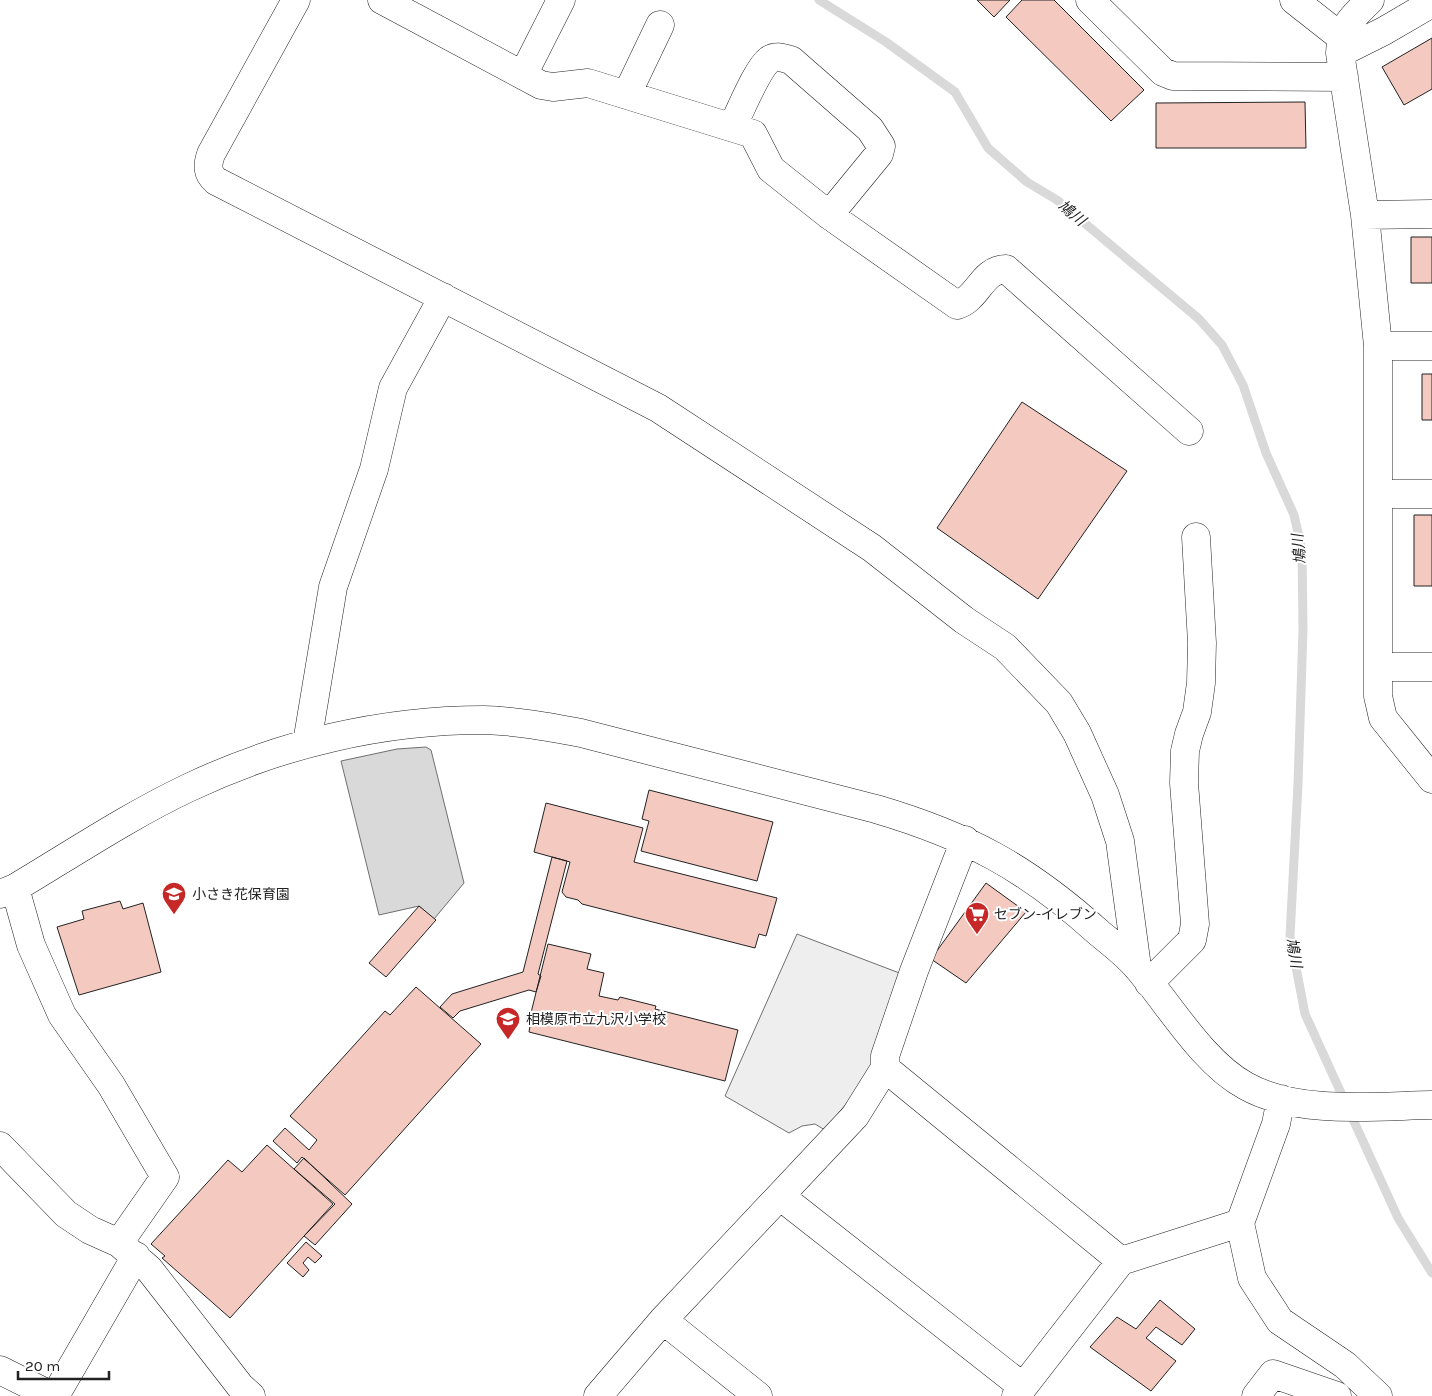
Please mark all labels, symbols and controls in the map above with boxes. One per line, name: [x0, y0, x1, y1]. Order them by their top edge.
water label: 鳩川: [1055, 197, 1091, 231]
water label: 鳩川: [1288, 531, 1310, 565]
school or university icon: 小さき花保育園: [161, 881, 187, 915]
place label: 小さき花保育園: [192, 886, 290, 903]
supermarket icon: セブン-イレブン: [964, 901, 990, 935]
place label: セブン-イレブン: [994, 906, 1097, 923]
water label: 鳩川: [1283, 937, 1306, 971]
school or university icon: 相模原市立九沢小学校: [495, 1006, 521, 1040]
place label: 相模原市立九沢小学校: [526, 1011, 666, 1028]
scale bar: [18, 1348, 109, 1380]
text: 20 m: [25, 1357, 60, 1375]

